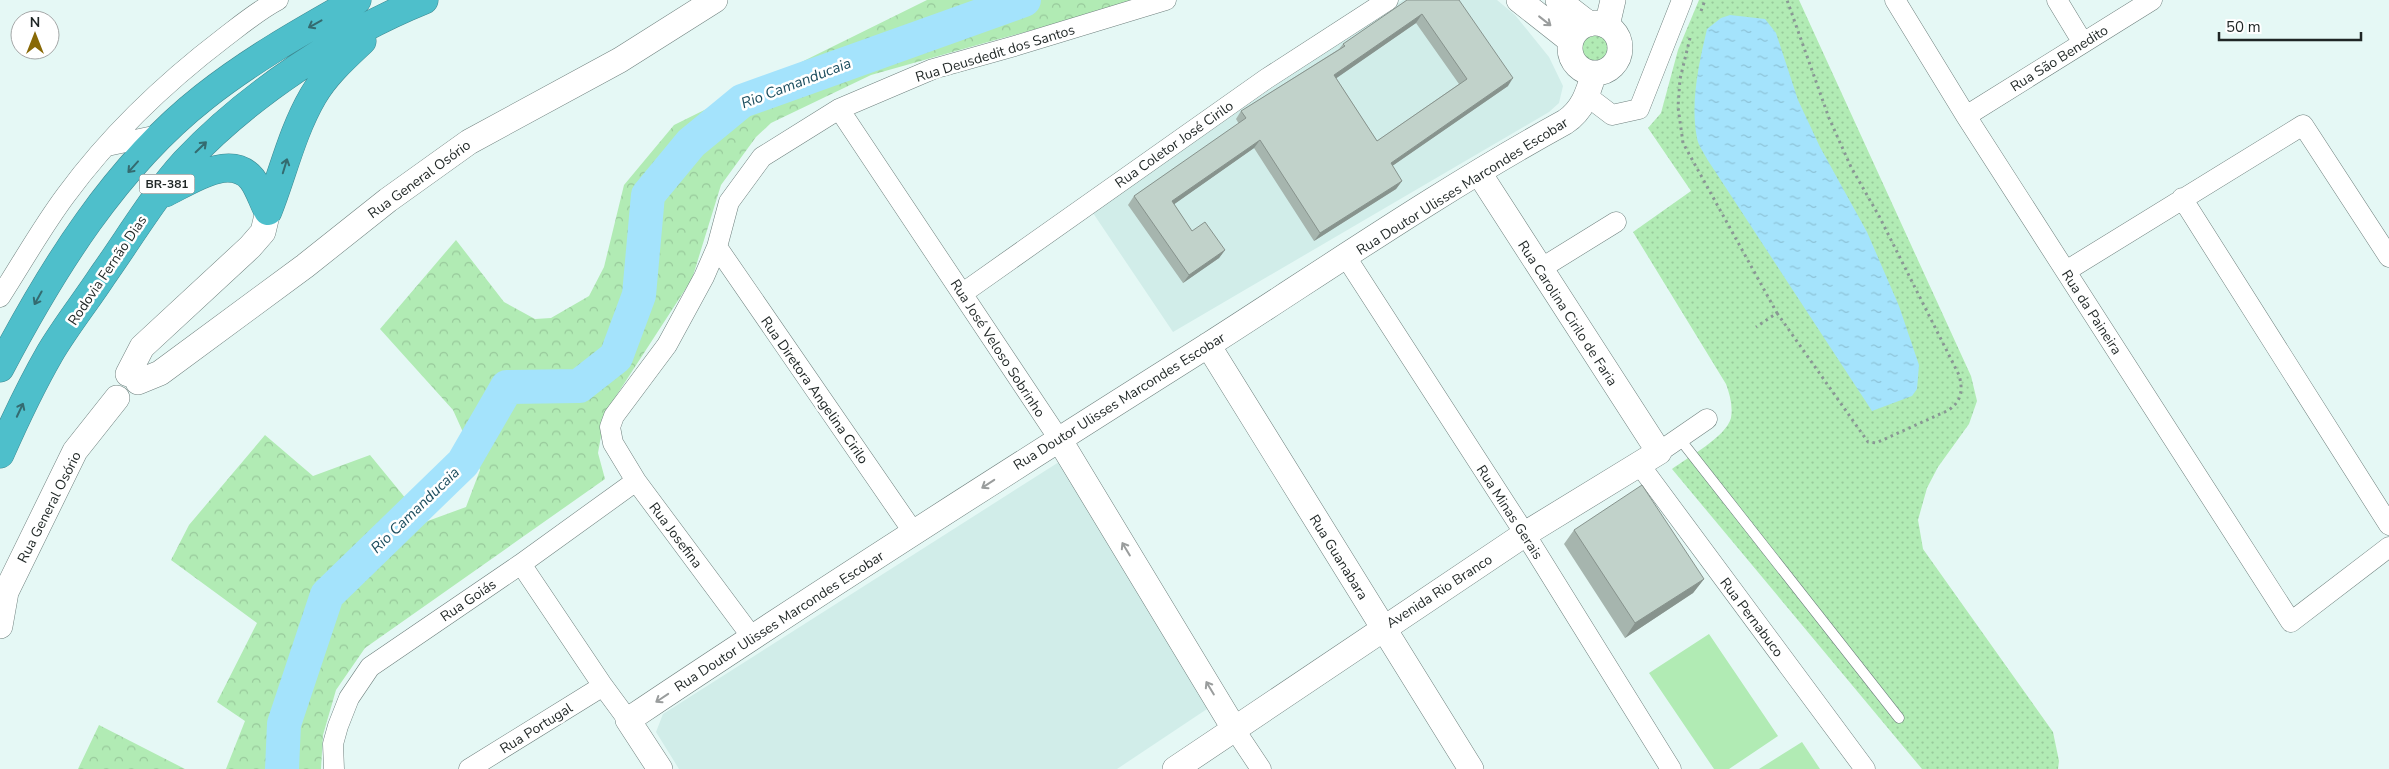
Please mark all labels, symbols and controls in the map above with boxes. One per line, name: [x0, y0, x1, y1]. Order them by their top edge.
north arrow: [10, 10, 60, 60]
scale bar: [2219, 10, 2362, 42]
text: N: [30, 13, 40, 32]
one-way arrow: [1538, 15, 1551, 26]
text: 50 m: [2226, 17, 2261, 37]
one-way arrow: [308, 20, 323, 29]
street label: Rua Deusdedit dos Santos: [913, 20, 1077, 87]
street label: Rua São Benedito: [2007, 21, 2112, 96]
water label: Rio Camanducaia: [738, 53, 854, 113]
street label: Rua Coletor José Cirilo: [1111, 96, 1237, 193]
street label: Rua Doutor Ulisses Marcondes Escobar: [1353, 113, 1572, 260]
street label: Rua General Osório: [364, 136, 475, 223]
one-way arrow: [194, 141, 207, 153]
one-way arrow: [280, 158, 290, 174]
one-way arrow: [128, 160, 139, 173]
road number: BR-381: [140, 174, 194, 193]
street label: Rodovia Fernão Dias: [64, 211, 151, 329]
street label: Rua Carolina Cirilo de Faria: [1513, 237, 1622, 390]
street label: Rua da Paineira: [2057, 266, 2126, 358]
street label: Rua José Veloso Sobrinho: [946, 276, 1050, 421]
one-way arrow: [33, 290, 43, 305]
street label: Rua Diretora Angelina Cirilo: [756, 313, 873, 468]
street label: Rua Doutor Ulisses Marcondes Escobar: [1010, 328, 1229, 475]
one-way arrow: [16, 403, 25, 418]
street label: Rua General Osório: [13, 448, 86, 566]
street label: Rua Minas Gerais: [1472, 461, 1547, 563]
water label: Rio Camanducaia: [366, 462, 464, 558]
one-way arrow: [982, 480, 996, 490]
street label: Rua Josefina: [645, 498, 707, 572]
street label: Rua Guanabara: [1305, 511, 1372, 603]
one-way arrow: [1120, 543, 1130, 557]
street label: Rua Doutor Ulisses Marcondes Escobar: [671, 546, 888, 696]
street label: Avenida Rio Branco: [1383, 550, 1496, 633]
street label: Rua Pernabuco: [1715, 574, 1788, 661]
street label: Rua Goiás: [437, 575, 500, 626]
one-way arrow: [1205, 681, 1215, 695]
one-way arrow: [655, 693, 669, 703]
street label: Rua Portugal: [496, 698, 577, 758]

